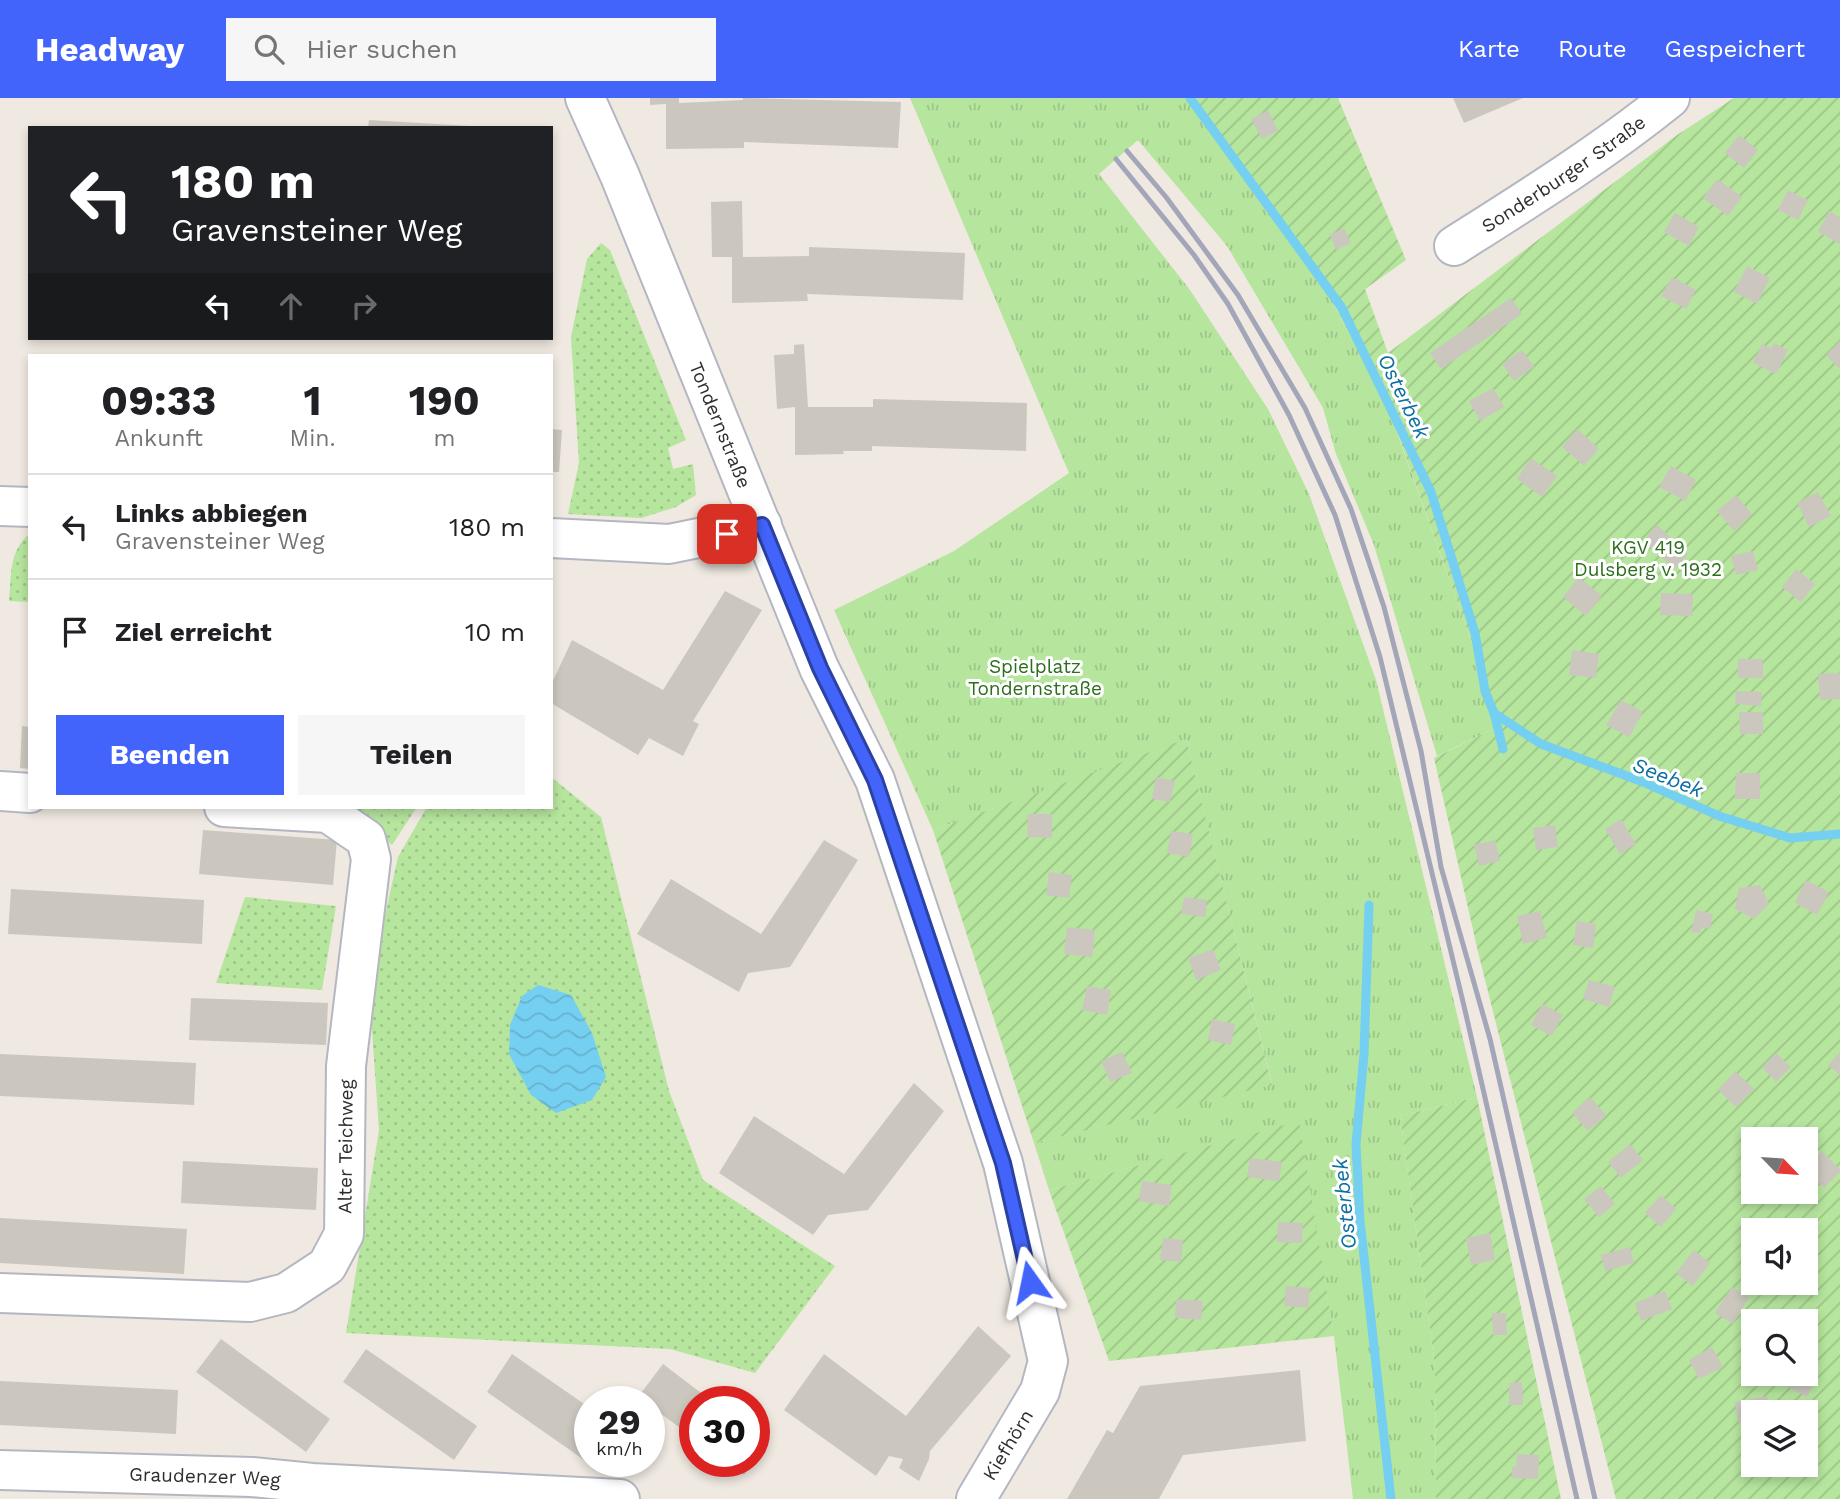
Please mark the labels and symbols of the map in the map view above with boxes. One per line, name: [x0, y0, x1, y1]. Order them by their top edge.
street label: Sonderburger Straße: [1477, 110, 1650, 237]
water label: Osterbek: [1373, 350, 1435, 443]
street label: Tondernstraße: [685, 359, 756, 491]
pin: [697, 504, 757, 564]
park label: KGV 419 Dulsberg v. 1932: [1574, 536, 1722, 581]
park label: Spielplatz Tondernstraße: [968, 655, 1102, 700]
water label: Seebek: [1629, 752, 1707, 803]
street label: Alter Teichweg: [333, 1078, 357, 1214]
north arrow: [1741, 1127, 1818, 1204]
water label: Osterbek: [1327, 1157, 1361, 1251]
position arrow: [993, 1245, 1067, 1319]
speed limit sign: 30: [679, 1386, 770, 1477]
street label: Kiefhörn: [978, 1405, 1038, 1485]
street label: Graudenzer Weg: [129, 1462, 283, 1491]

